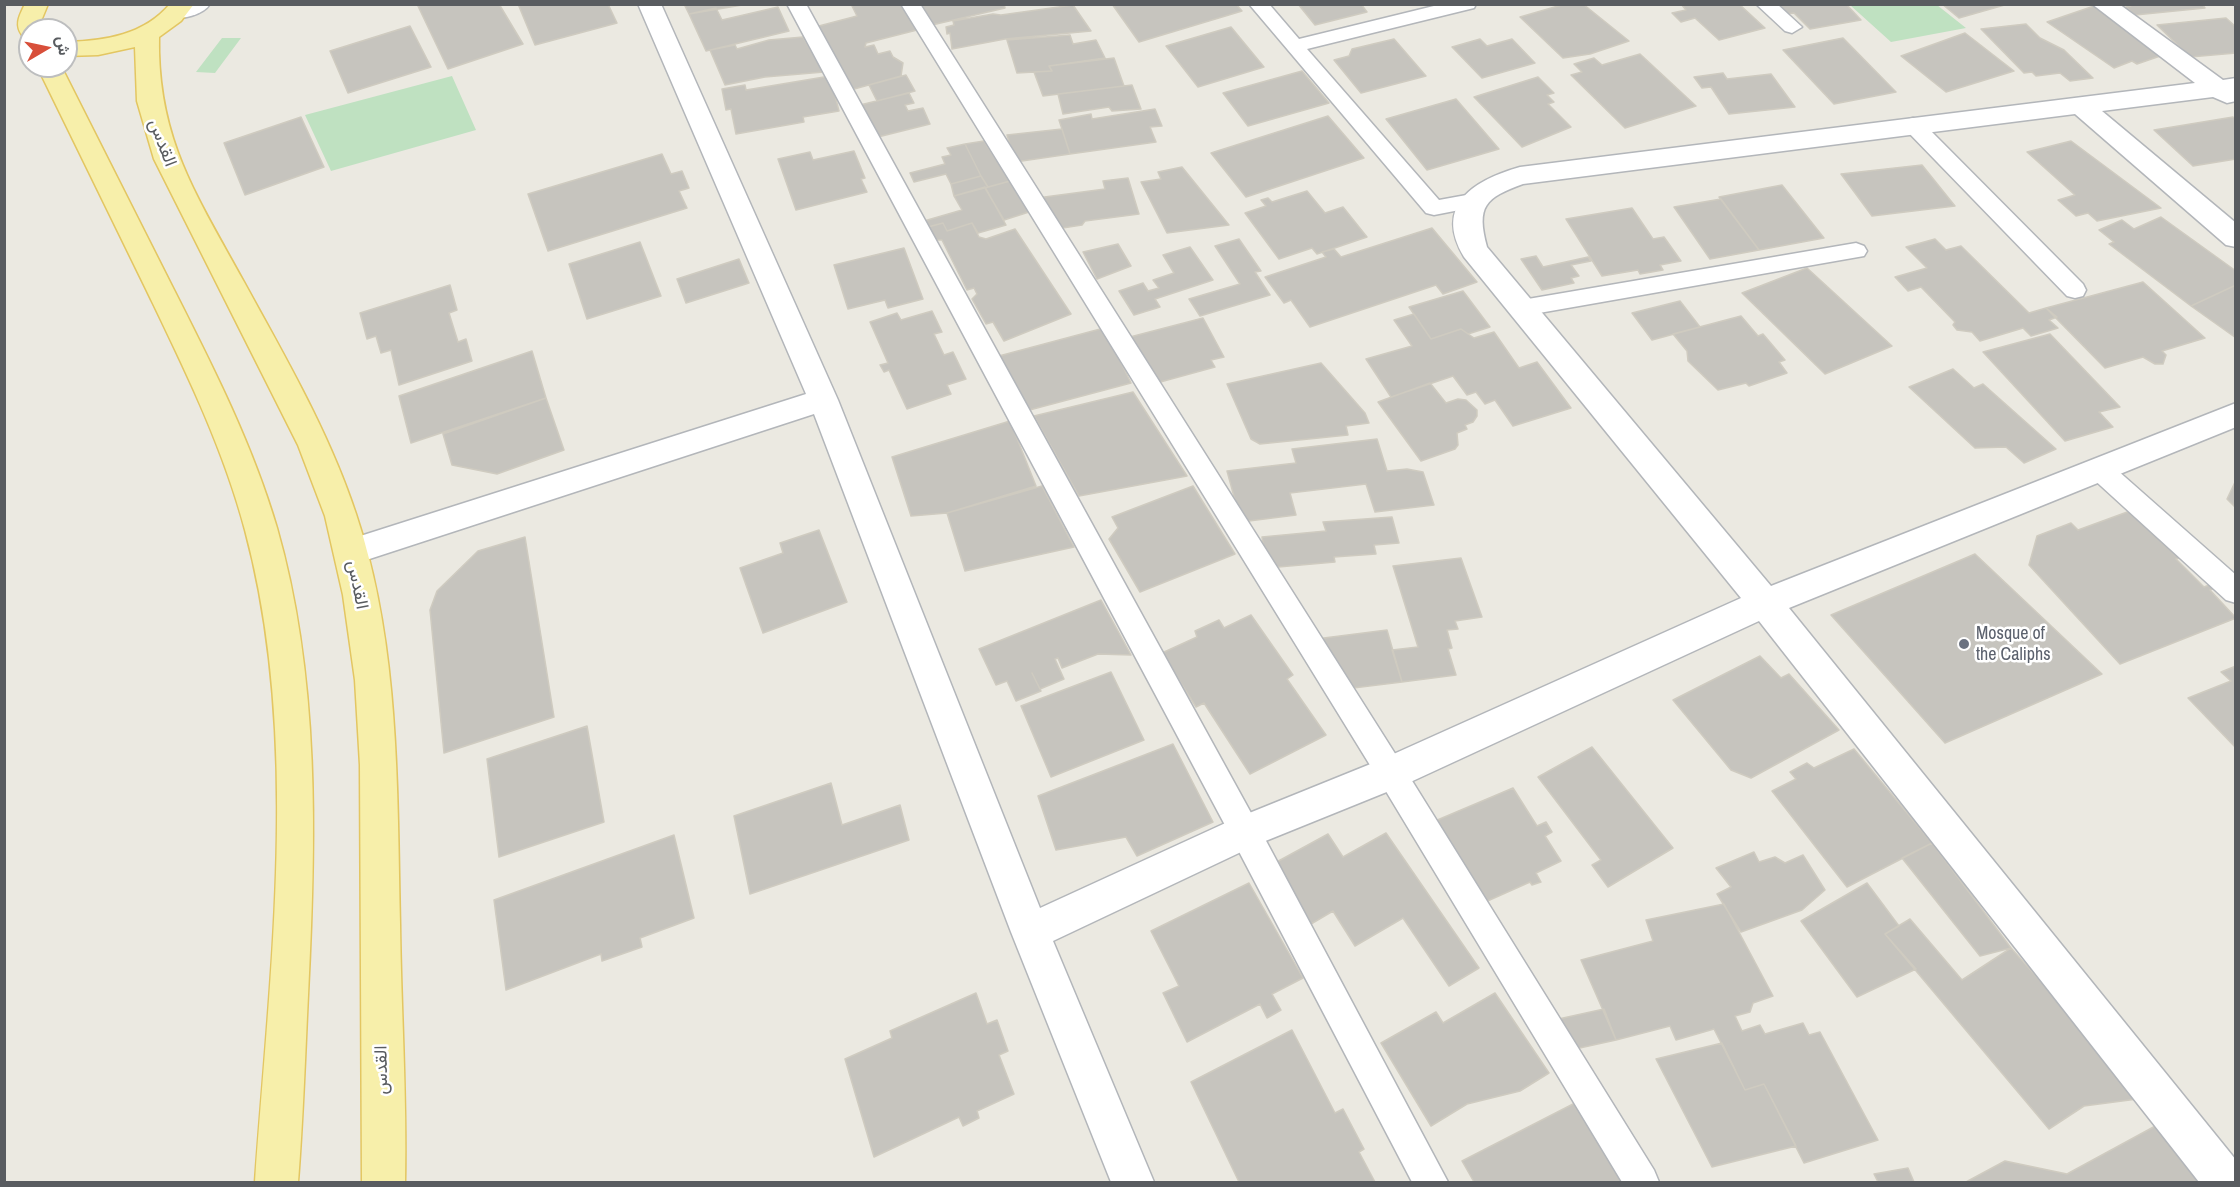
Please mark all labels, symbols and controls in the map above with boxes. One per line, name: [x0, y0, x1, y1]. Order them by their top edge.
north arrow: [18, 18, 78, 78]
text: ش: [51, 34, 76, 57]
street label: القدس: [143, 116, 181, 170]
street label: القدس: [342, 559, 372, 611]
place label: Mosque of the Caliphs: [1976, 623, 2051, 666]
marker: Mosque of the Caliphs: [1957, 637, 1971, 651]
street label: القدس: [371, 1045, 393, 1095]

